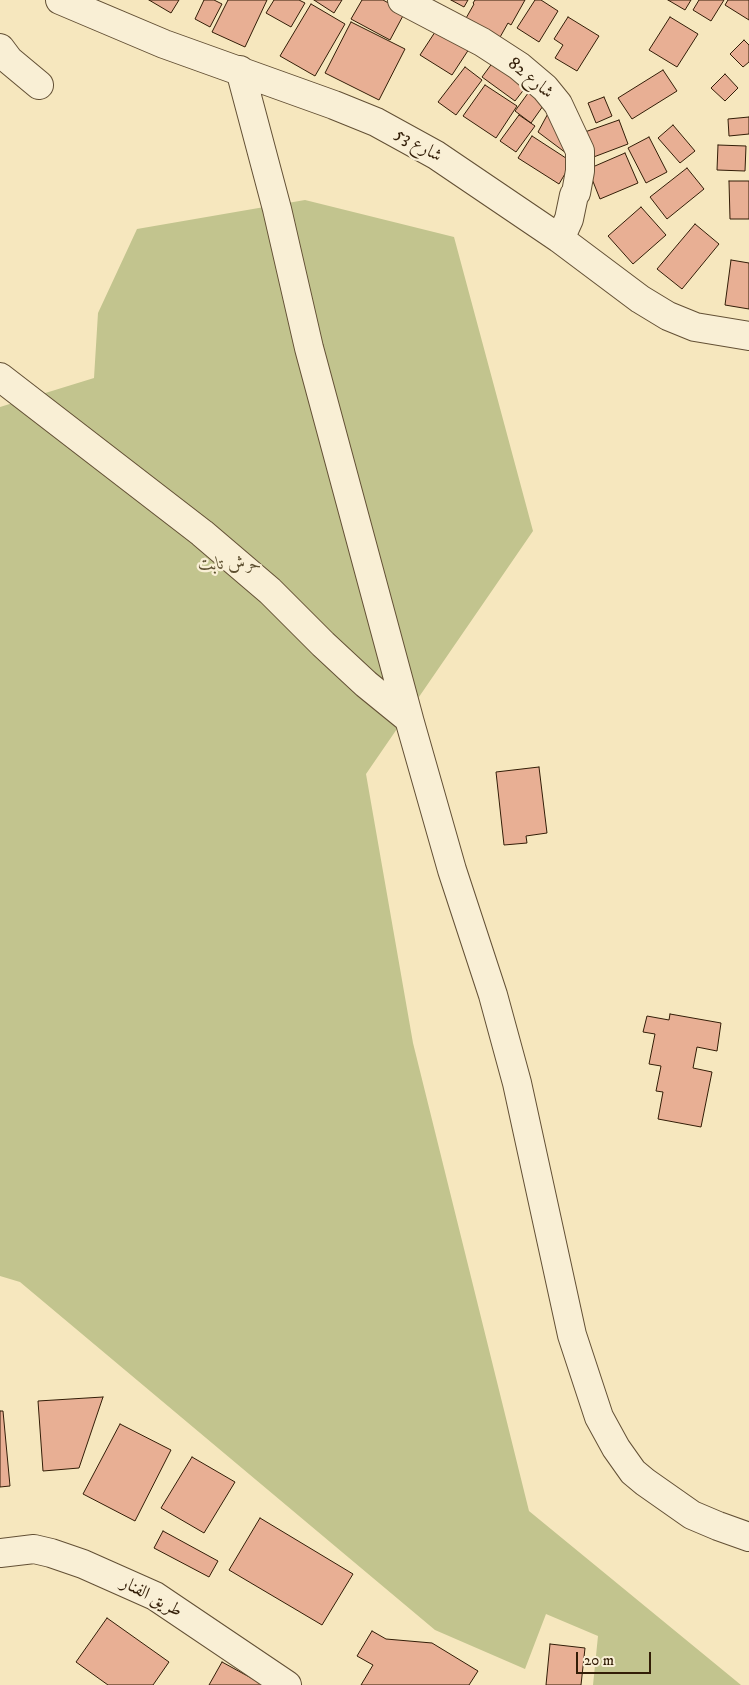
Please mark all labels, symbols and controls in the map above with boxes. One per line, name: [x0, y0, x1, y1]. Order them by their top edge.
street label: شارع 82: [503, 54, 557, 104]
street label: شارع 53: [391, 124, 445, 168]
park label: حرش تابت: [198, 554, 262, 576]
street label: طريق الفنار: [117, 1573, 185, 1623]
scale bar: [579, 1642, 654, 1674]
text: 20 m: [584, 1651, 614, 1670]

